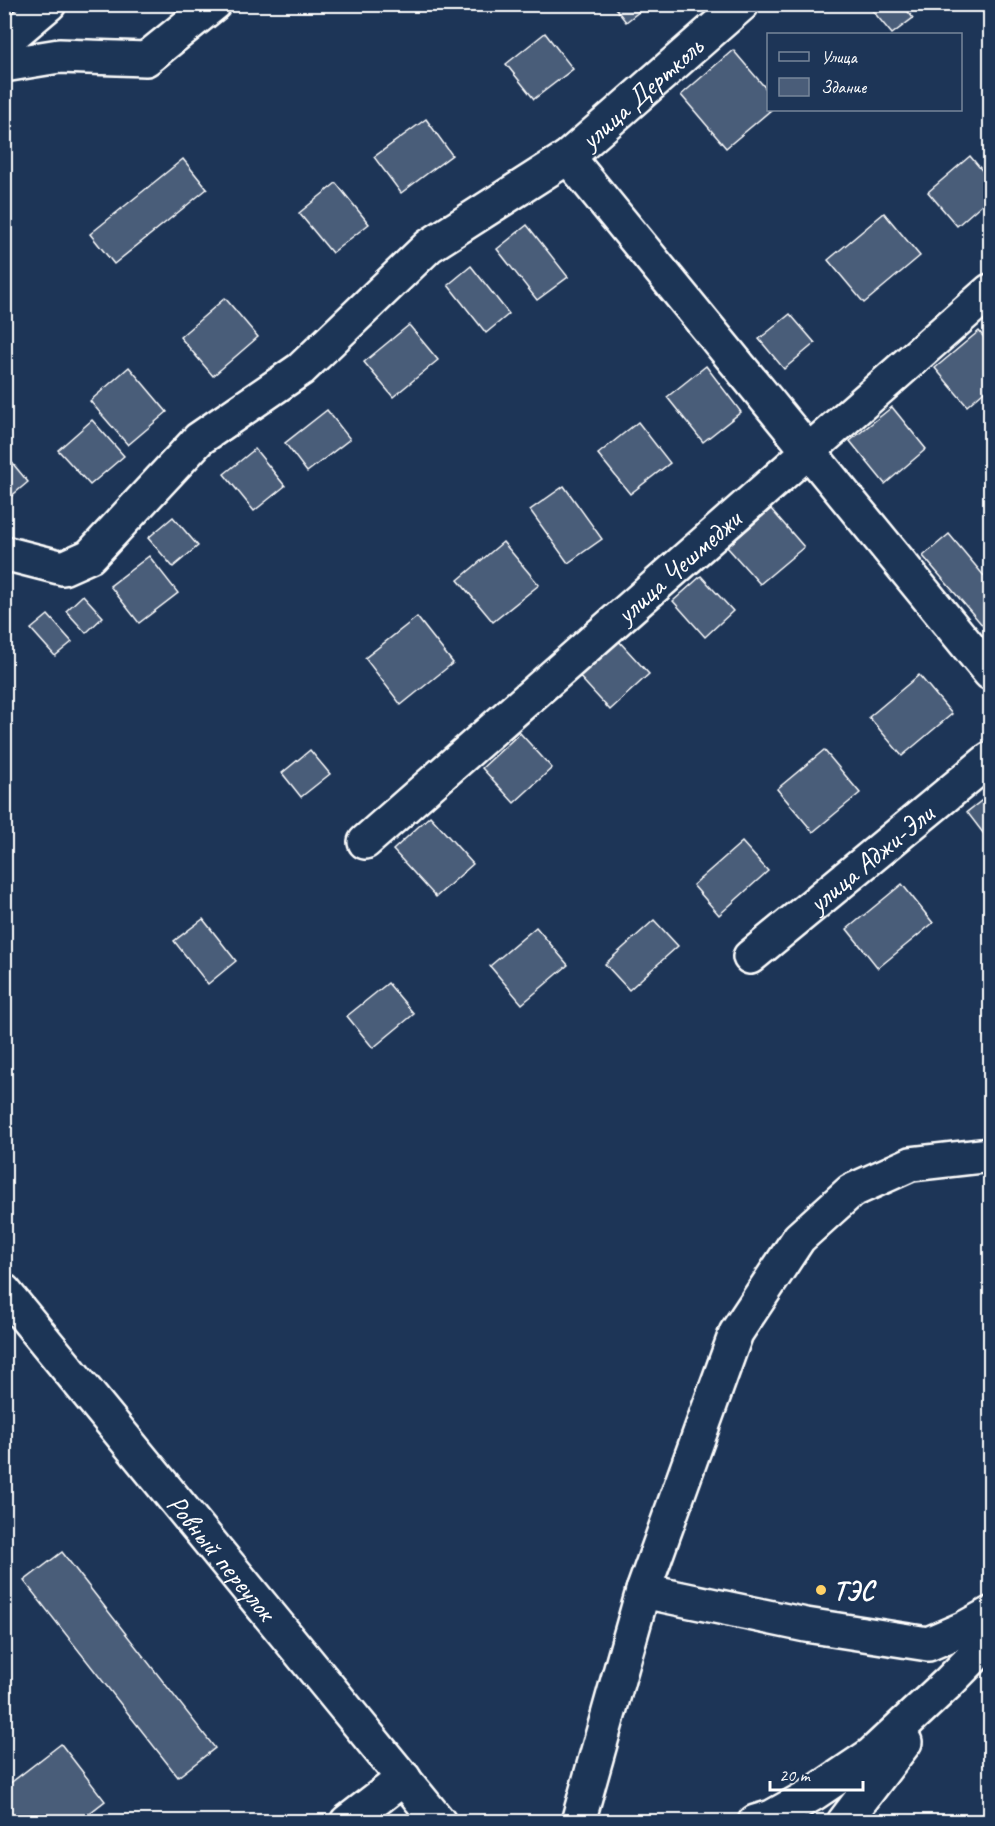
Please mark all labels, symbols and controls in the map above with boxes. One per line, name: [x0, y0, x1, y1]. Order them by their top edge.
street label: улица Дертколь: [571, 28, 711, 158]
legend: [767, 33, 962, 111]
text: Улица: [821, 46, 858, 68]
text: Здание: [821, 76, 867, 98]
street label: улица Чешмеджи: [607, 500, 750, 632]
street label: улица Аджи-Эли: [799, 795, 941, 921]
street label: Ровный переулок: [160, 1487, 286, 1629]
place label: ТЭС: [833, 1573, 877, 1608]
marker: ТЭС: [814, 1583, 828, 1597]
scale bar: [770, 1754, 863, 1792]
text: 20 m: [779, 1764, 812, 1786]

